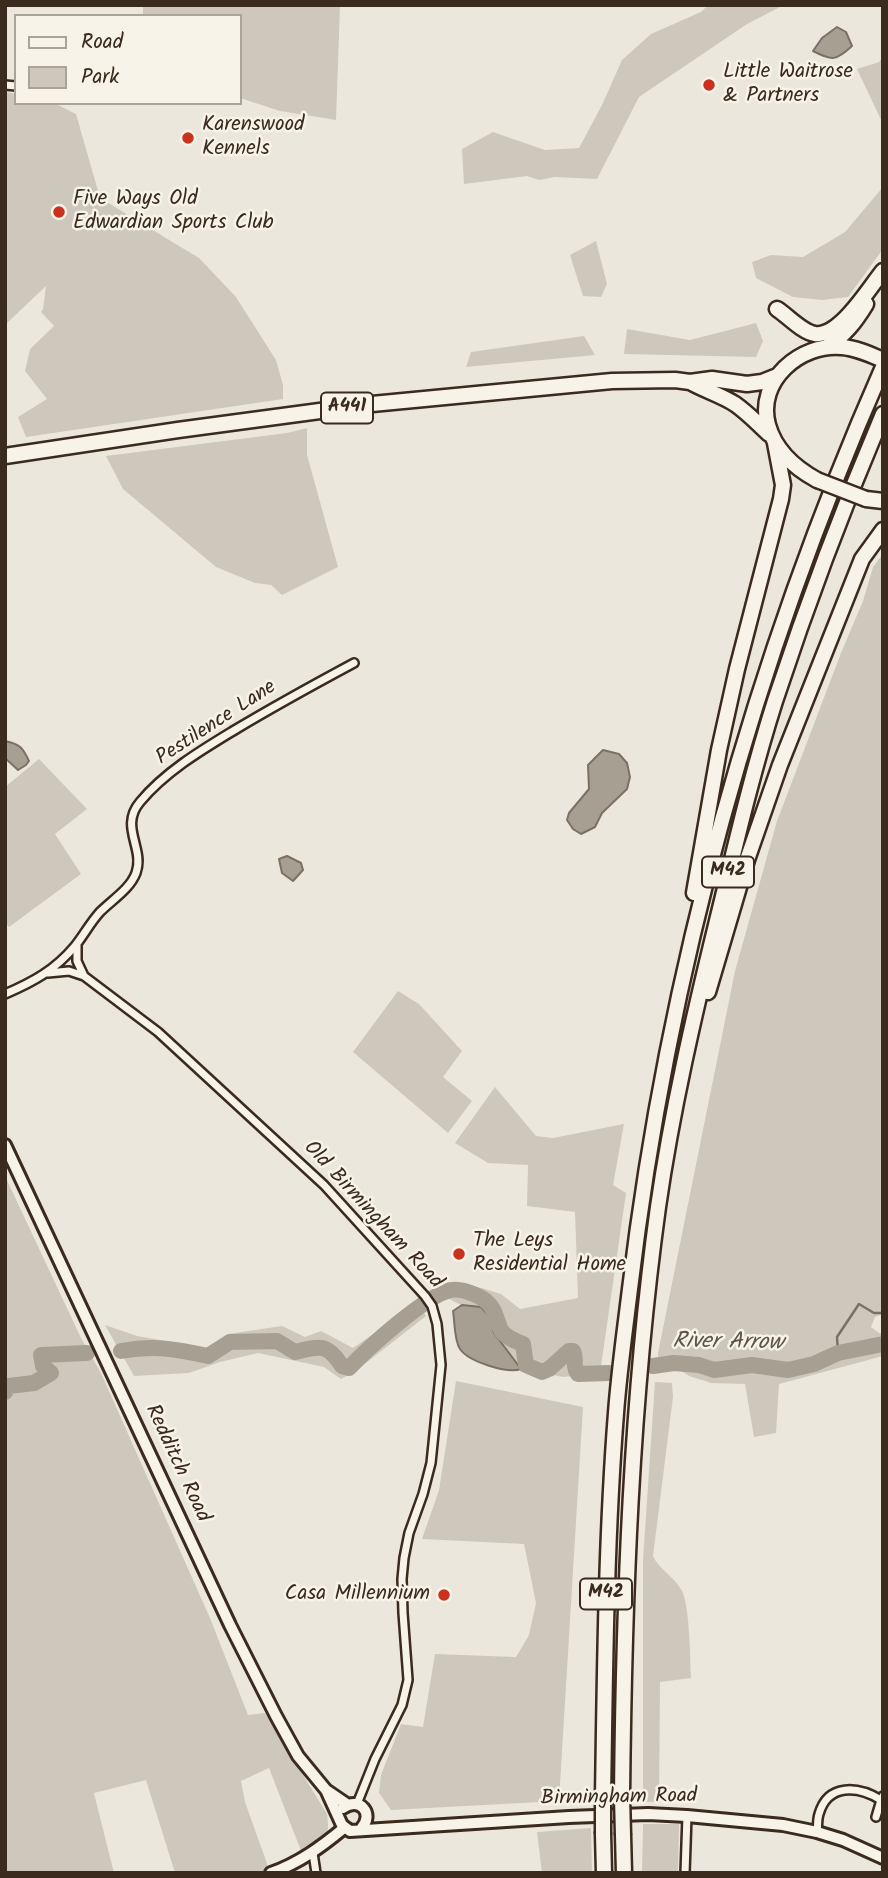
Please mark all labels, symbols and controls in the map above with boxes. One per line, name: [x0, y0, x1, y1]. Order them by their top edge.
legend: [14, 14, 242, 105]
text: Road: [81, 26, 123, 59]
place label: Little Waitrose & Partners: [723, 60, 853, 110]
text: Park: [81, 61, 119, 94]
marker: Little Waitrose & Partners: [701, 77, 717, 93]
place label: Karenswood Kennels: [202, 113, 304, 163]
marker: Karenswood Kennels: [180, 130, 196, 146]
place label: Five Ways Old Edwardian Sports Club: [73, 187, 274, 237]
marker: Five Ways Old Edwardian Sports Club: [51, 204, 67, 220]
road number: A441: [321, 392, 373, 424]
street label: Pestilence Lane: [152, 676, 282, 772]
road number: M42: [702, 856, 754, 888]
street label: Old Birmingham Road: [297, 1137, 447, 1295]
place label: The Leys Residential Home: [473, 1229, 626, 1279]
marker: The Leys Residential Home: [451, 1246, 467, 1262]
water label: River Arrow: [672, 1329, 784, 1359]
street label: Redditch Road: [138, 1401, 214, 1527]
road number: M42: [580, 1578, 632, 1610]
place label: Casa Millennium: [285, 1582, 430, 1608]
marker: Casa Millennium: [436, 1587, 452, 1603]
street label: Birmingham Road: [541, 1785, 697, 1813]

